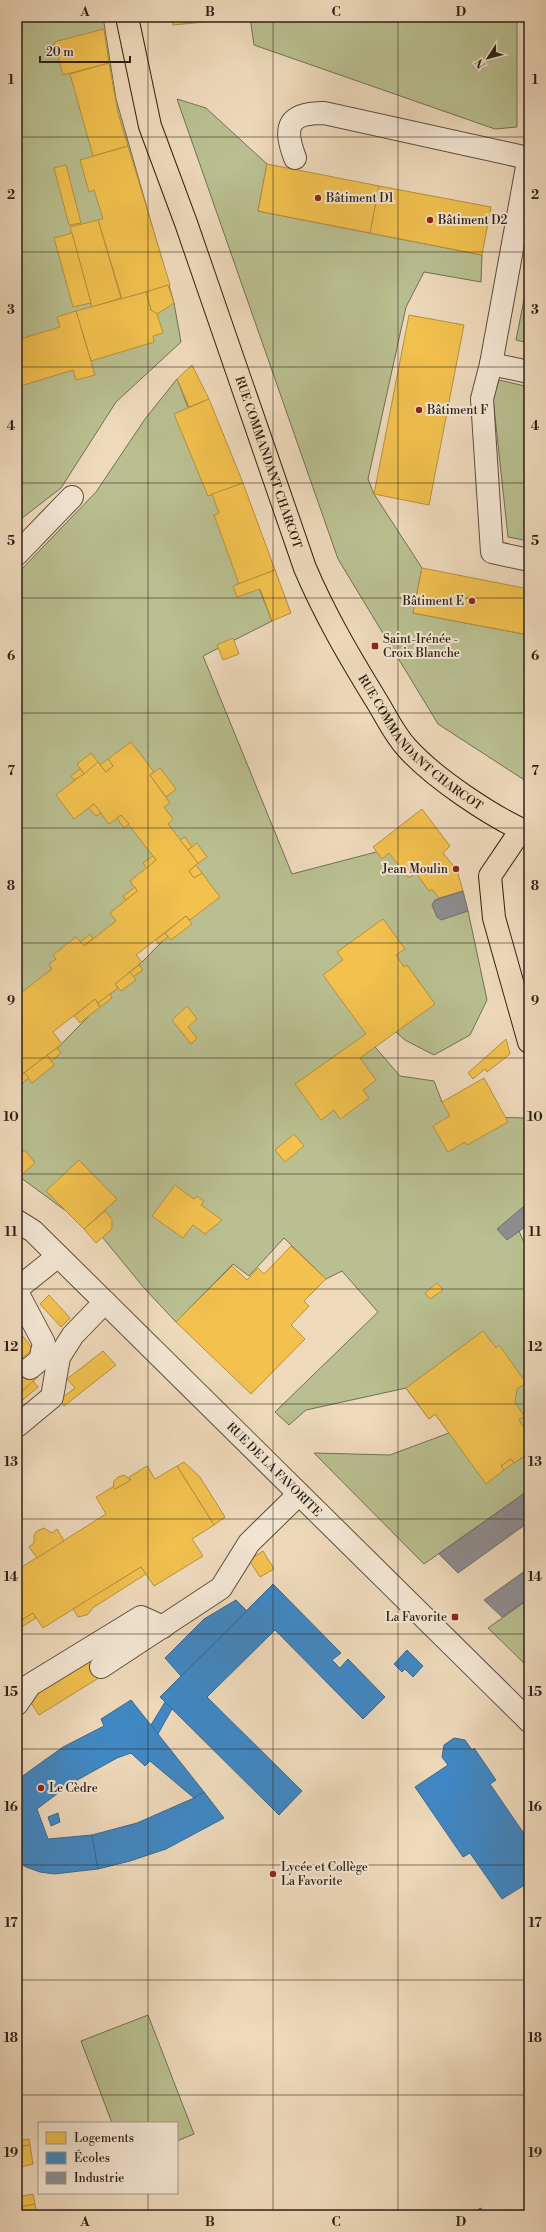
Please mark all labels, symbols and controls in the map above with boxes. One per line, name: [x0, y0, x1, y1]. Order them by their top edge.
text: A: [79, 4, 90, 20]
text: B: [205, 4, 215, 20]
text: C: [331, 4, 341, 20]
text: D: [456, 4, 466, 20]
scale bar: [40, 38, 130, 64]
north arrow: [468, 38, 508, 78]
text: 20 m: [46, 45, 74, 60]
text: N: [472, 55, 489, 71]
text: 1: [8, 72, 15, 88]
text: 1: [532, 72, 539, 88]
text: 2: [7, 187, 15, 203]
text: 2: [531, 187, 539, 203]
place label: Bâtiment D1: [325, 191, 394, 206]
marker: Bâtiment D1: [313, 193, 323, 203]
place label: Bâtiment D2: [437, 213, 507, 228]
marker: Bâtiment D2: [425, 215, 435, 225]
text: 3: [7, 302, 15, 318]
text: 3: [531, 302, 539, 318]
street label: RUE COMMANDANT CHARCOT: [231, 374, 305, 551]
place label: Bâtiment F: [426, 403, 488, 418]
marker: Bâtiment F: [414, 405, 424, 415]
text: 4: [7, 418, 16, 434]
text: 4: [531, 418, 540, 434]
text: 5: [7, 533, 15, 549]
text: 5: [531, 533, 539, 549]
place label: Bâtiment E: [402, 594, 464, 609]
marker: Bâtiment E: [467, 596, 477, 606]
place label: Saint-Irénée - Croix Blanche: [383, 632, 460, 661]
marker: Saint-Irénée - Croix Blanche: [370, 641, 380, 651]
text: 6: [7, 648, 15, 664]
text: 6: [531, 648, 539, 664]
street label: RUE COMMANDANT CHARCOT: [354, 672, 486, 814]
text: 7: [7, 763, 15, 779]
text: 7: [531, 763, 539, 779]
place label: Jean Moulin: [381, 862, 448, 877]
marker: Jean Moulin: [451, 864, 461, 874]
text: 8: [7, 878, 15, 894]
text: 8: [531, 878, 539, 894]
text: 9: [7, 993, 15, 1009]
text: 9: [531, 993, 539, 1009]
text: 10: [3, 1109, 19, 1125]
text: 10: [527, 1109, 543, 1125]
text: 11: [5, 1224, 18, 1240]
text: 11: [529, 1224, 542, 1240]
text: 12: [4, 1339, 18, 1355]
text: 12: [528, 1339, 542, 1355]
street label: RUE DE LA FAVORITE: [223, 1420, 325, 1520]
text: 13: [4, 1454, 18, 1470]
text: 13: [528, 1454, 542, 1470]
text: 14: [4, 1569, 18, 1585]
text: 14: [528, 1569, 542, 1585]
place label: La Favorite: [386, 1610, 447, 1625]
marker: La Favorite: [450, 1612, 460, 1622]
text: 15: [4, 1684, 18, 1700]
text: 15: [528, 1684, 542, 1700]
place label: Le Cèdre: [49, 1781, 98, 1796]
marker: Le Cèdre: [36, 1783, 46, 1793]
text: 16: [4, 1799, 18, 1815]
text: 16: [528, 1799, 542, 1815]
place label: Lycée et Collège La Favorite: [281, 1860, 368, 1889]
marker: Lycée et Collège La Favorite: [268, 1869, 278, 1879]
text: 17: [4, 1915, 18, 1931]
text: 17: [528, 1915, 542, 1931]
text: 18: [4, 2030, 18, 2046]
text: 18: [528, 2030, 542, 2046]
legend: [38, 2122, 178, 2194]
text: Logements: [74, 2131, 134, 2146]
text: 19: [4, 2145, 18, 2161]
text: 19: [528, 2145, 542, 2161]
text: Écoles: [74, 2149, 110, 2166]
text: Industrie: [74, 2171, 124, 2186]
text: A: [79, 2214, 90, 2230]
text: B: [205, 2214, 215, 2230]
text: C: [331, 2214, 341, 2230]
text: D: [456, 2214, 466, 2230]

